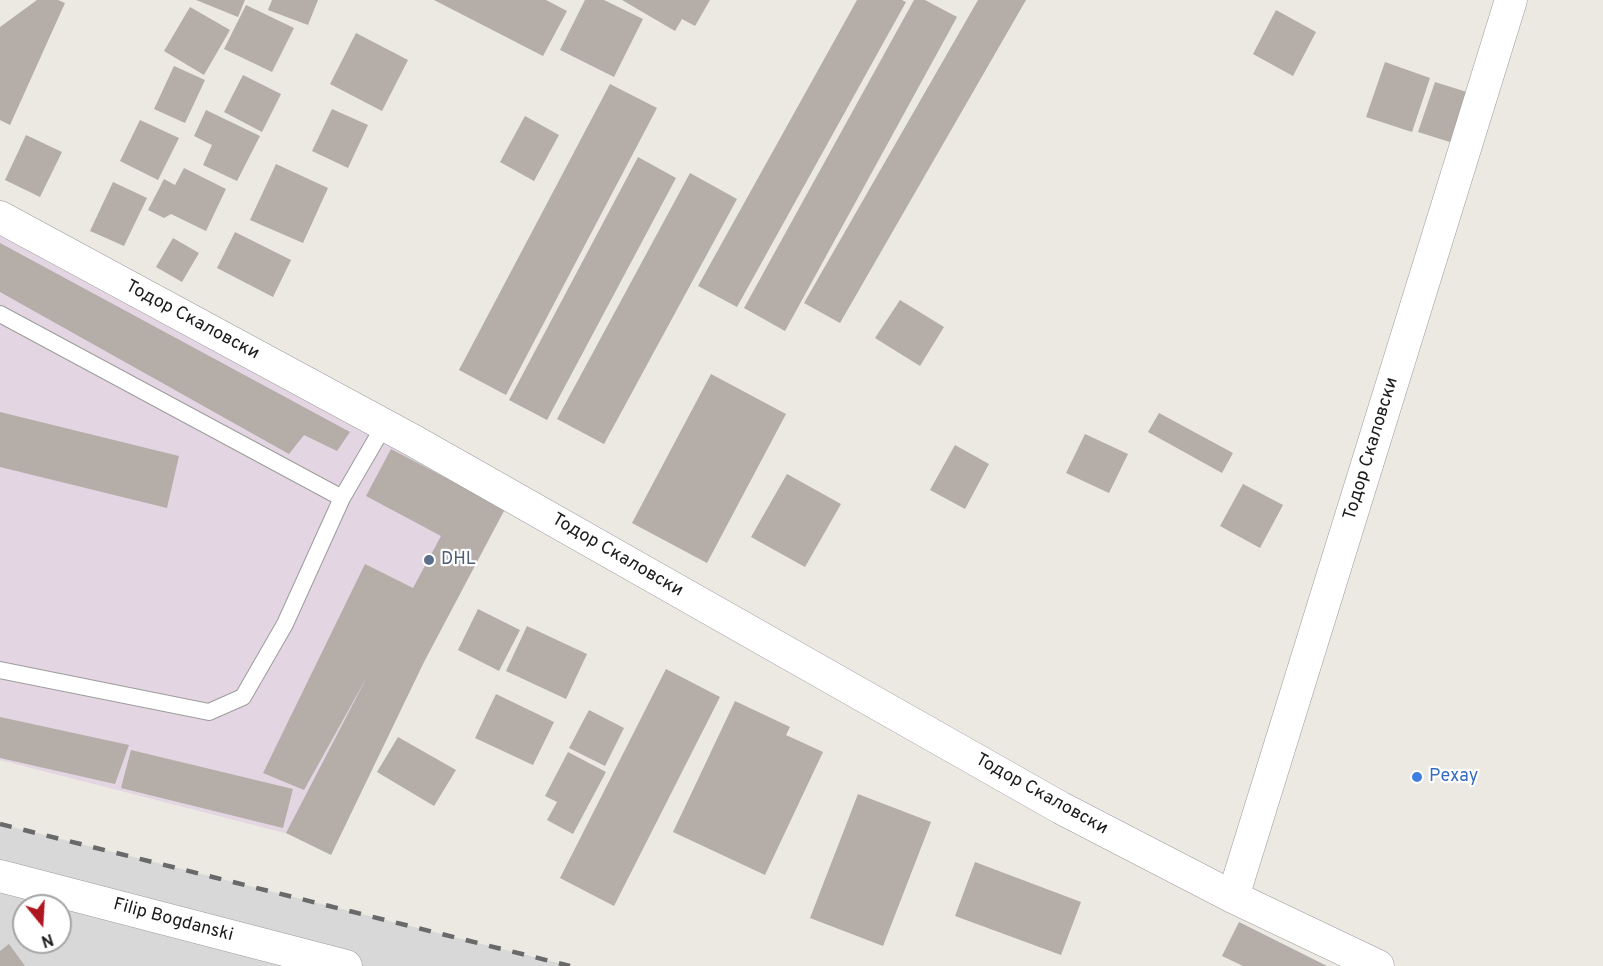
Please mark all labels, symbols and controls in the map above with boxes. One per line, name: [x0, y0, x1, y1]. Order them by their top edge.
street label: Тодор Скаловски: [121, 277, 263, 365]
street label: Тодор Скаловски: [1340, 375, 1404, 523]
street label: Тодор Скаловски: [547, 510, 687, 602]
place label: DHL: [441, 549, 476, 571]
marker: DHL: [422, 553, 436, 567]
street label: Тодор Скаловски: [971, 750, 1111, 840]
place label: Рехау: [1429, 766, 1478, 788]
marker: Рехау: [1410, 770, 1424, 784]
north arrow: [12, 894, 72, 954]
street label: Filip Bogdanski: [111, 895, 235, 947]
text: N: [38, 928, 56, 951]

